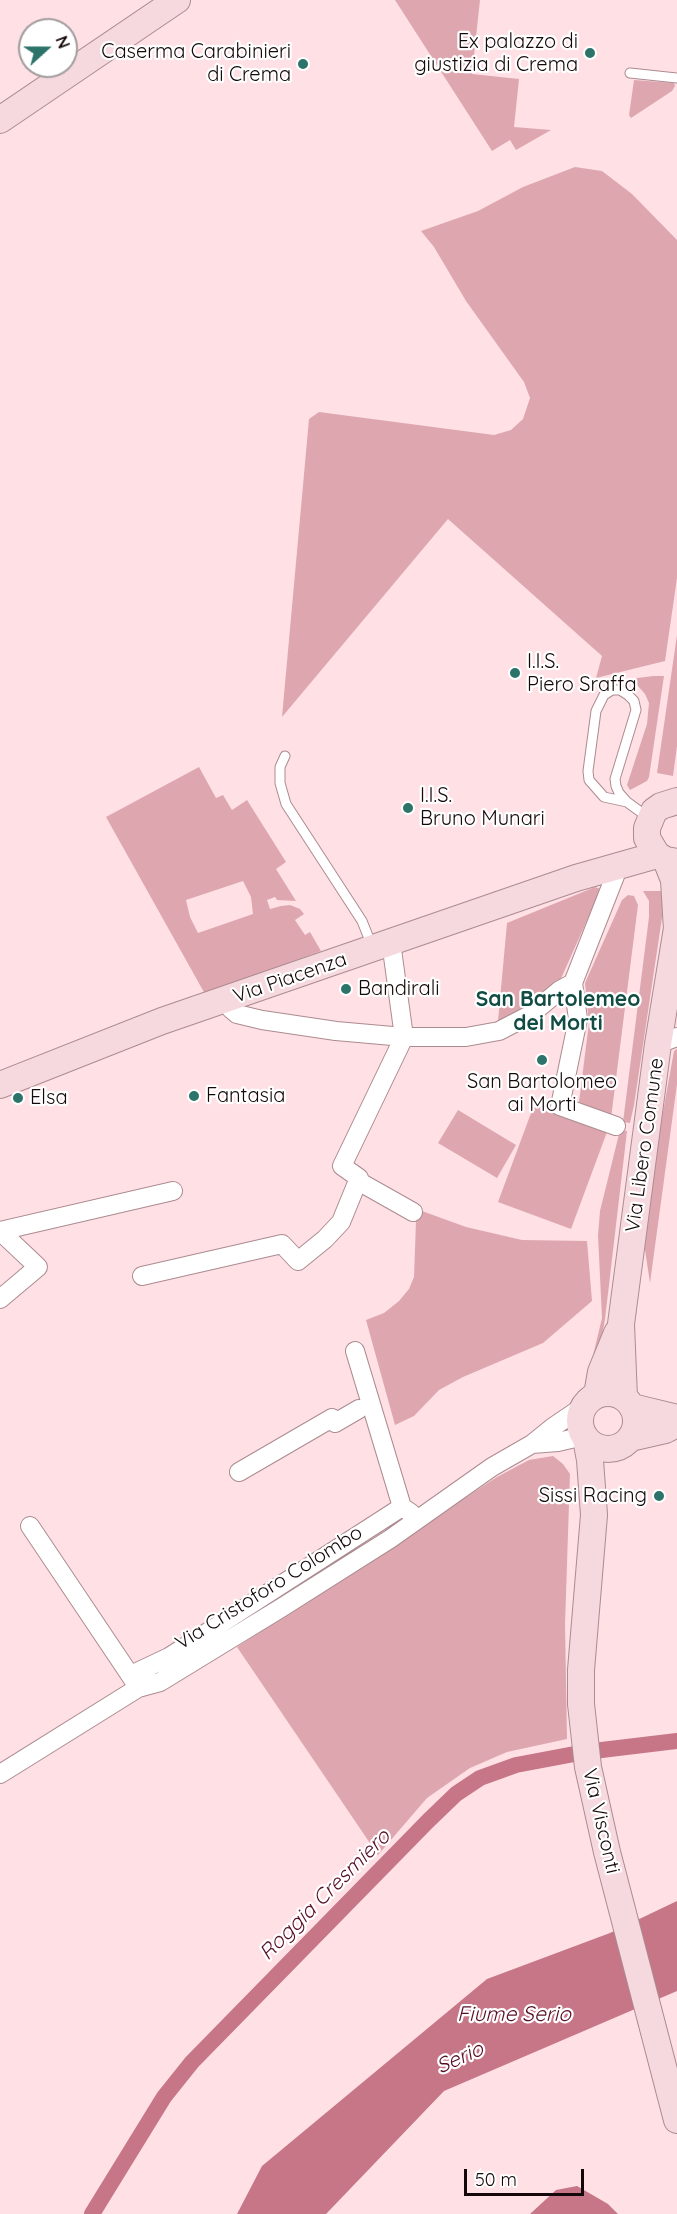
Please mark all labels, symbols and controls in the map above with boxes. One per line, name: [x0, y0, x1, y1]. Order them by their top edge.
north arrow: [18, 18, 78, 78]
place label: Ex palazzo di giustizia di Crema: [414, 30, 578, 77]
text: N: [51, 33, 74, 51]
place label: Caserma Carabinieri di Crema: [101, 40, 291, 87]
marker: Ex palazzo di giustizia di Crema: [583, 46, 597, 60]
marker: Caserma Carabinieri di Crema: [296, 57, 310, 71]
place label: I.I.S. Piero Sraffa: [527, 650, 637, 697]
marker: I.I.S. Piero Sraffa: [508, 666, 522, 680]
place label: I.I.S. Bruno Munari: [420, 784, 545, 831]
marker: I.I.S. Bruno Munari: [401, 801, 415, 815]
street label: Via Piacenza: [230, 947, 350, 1009]
place label: Bandirali: [358, 977, 440, 1001]
marker: Bandirali: [339, 982, 353, 996]
district label: San Bartolemeo dei Morti: [476, 987, 640, 1037]
marker: San Bartolomeo ai Morti: [535, 1053, 549, 1067]
street label: Via Libero Comune: [621, 1056, 669, 1234]
place label: San Bartolomeo ai Morti: [467, 1070, 617, 1117]
place label: Fantasia: [206, 1084, 285, 1108]
place label: Elsa: [30, 1086, 68, 1110]
marker: Fantasia: [187, 1089, 201, 1103]
marker: Elsa: [11, 1091, 25, 1105]
place label: Sissi Racing: [539, 1484, 647, 1508]
marker: Sissi Racing: [652, 1489, 666, 1503]
street label: Via Cristoforo Colombo: [171, 1521, 367, 1655]
street label: Via Visconti: [577, 1766, 625, 1876]
water label: Roggia Cresmiero: [254, 1824, 396, 1966]
water label: Fiume Serio: [457, 2002, 571, 2028]
water label: Serio: [433, 2037, 487, 2079]
scale bar: [467, 2157, 587, 2195]
text: 50 m: [475, 2168, 517, 2191]

